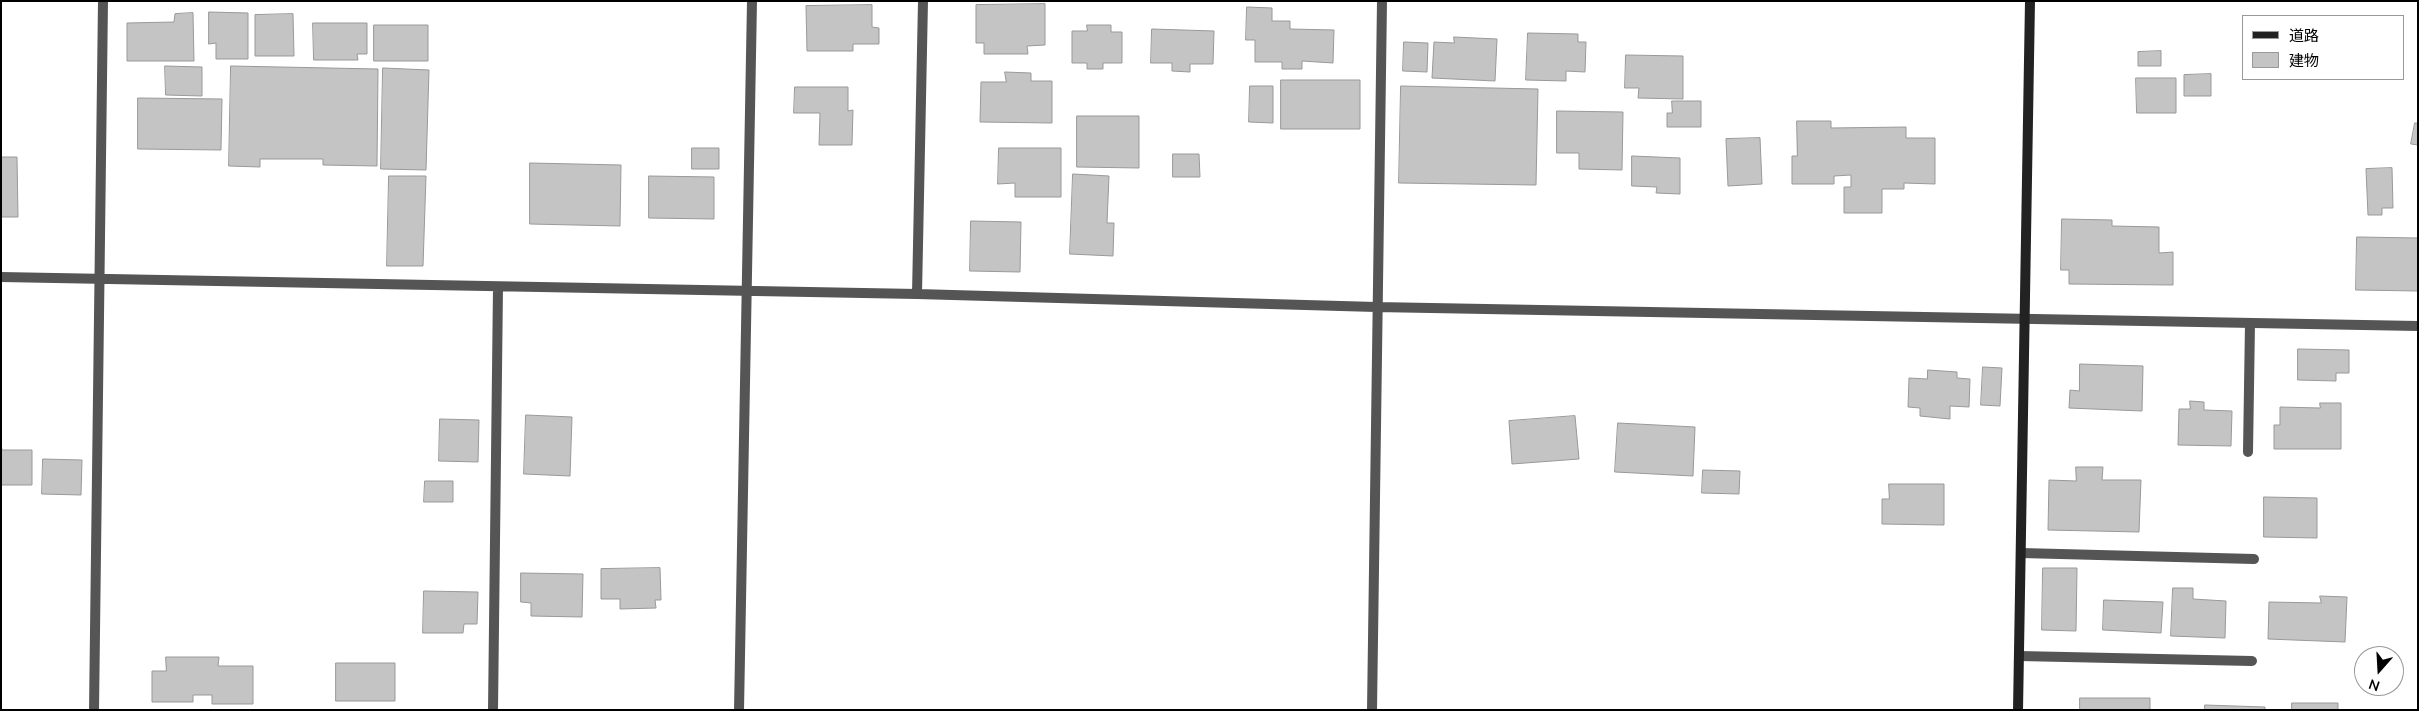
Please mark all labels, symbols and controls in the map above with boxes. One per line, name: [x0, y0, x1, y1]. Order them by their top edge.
legend: [2242, 15, 2404, 80]
text: 道路: [2289, 26, 2319, 46]
text: 建物: [2289, 51, 2319, 71]
north arrow: [2354, 646, 2404, 696]
text: N: [2366, 674, 2382, 695]

